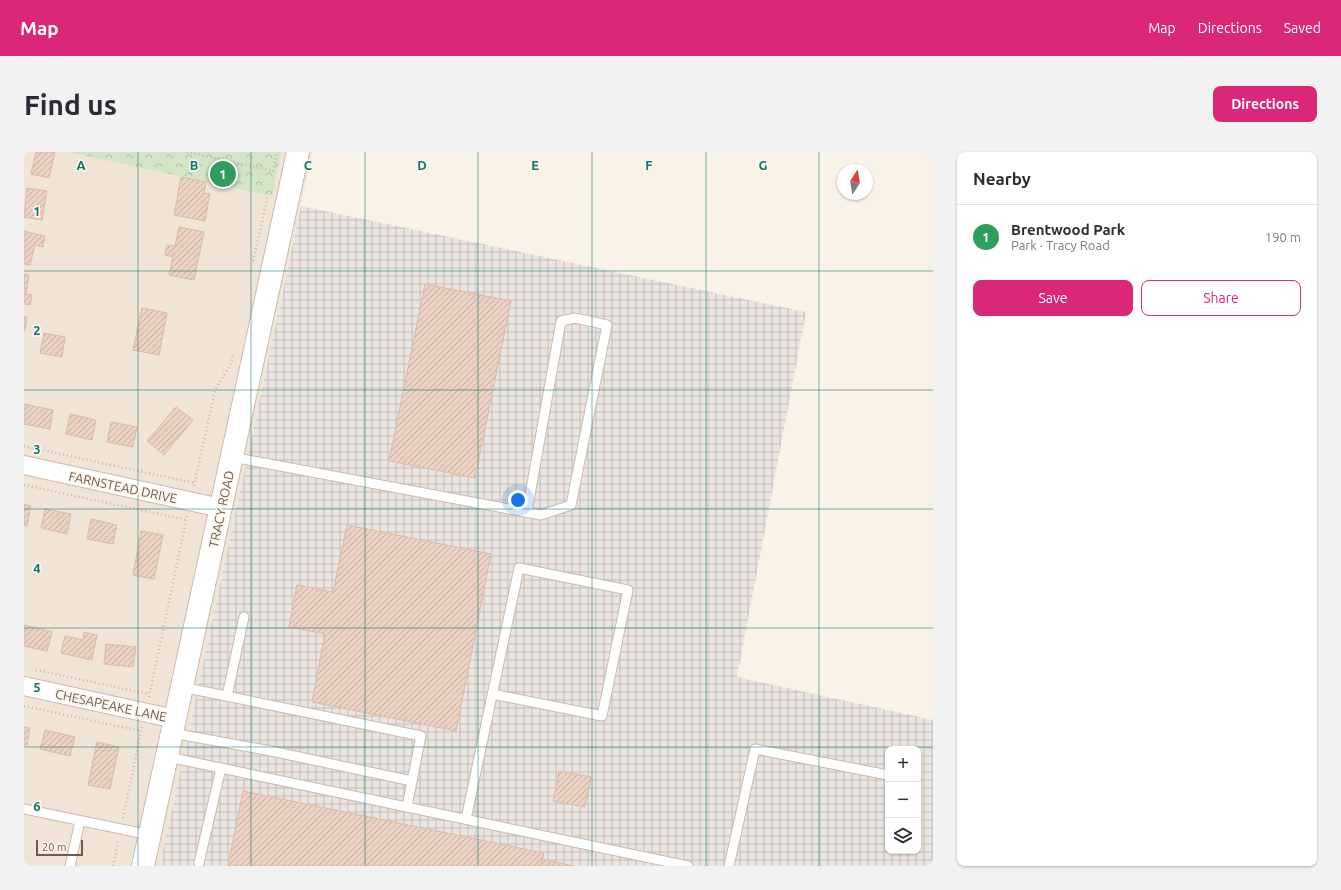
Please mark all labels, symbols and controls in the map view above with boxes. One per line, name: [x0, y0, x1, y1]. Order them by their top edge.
text: Map: [20, 17, 59, 39]
text: Map: [1148, 20, 1176, 36]
text: Directions: [1198, 20, 1262, 36]
text: Saved: [1284, 20, 1321, 36]
button: Directions: [1213, 86, 1317, 122]
text: Find us: [24, 89, 117, 120]
text: A: [76, 158, 86, 172]
text: B: [190, 158, 199, 172]
text: C: [304, 158, 313, 172]
text: D: [417, 158, 427, 172]
text: E: [531, 158, 539, 172]
text: F: [645, 158, 653, 172]
text: G: [759, 158, 768, 172]
pin: 1: [210, 159, 236, 189]
north arrow: [837, 164, 873, 200]
text: Nearby: [973, 169, 1031, 188]
text: 1: [33, 204, 41, 218]
text: Brentwood Park: [1011, 221, 1125, 238]
text: 1: [982, 230, 990, 244]
text: 190 m: [1265, 230, 1301, 244]
text: Park · Tracy Road: [1011, 238, 1110, 252]
button: Save: [973, 280, 1133, 316]
button: Share: [1141, 280, 1301, 316]
text: 2: [33, 323, 41, 337]
text: 3: [33, 442, 41, 456]
street label: FARNSTEAD DRIVE: [68, 469, 178, 505]
street label: TRACY ROAD: [206, 469, 236, 549]
your location: [508, 490, 528, 510]
text: 4: [33, 561, 41, 575]
text: 5: [33, 680, 41, 694]
street label: CHESAPEAKE LANE: [54, 686, 168, 724]
map controls: [885, 746, 921, 854]
button: +: [885, 746, 921, 782]
button: −: [885, 782, 921, 818]
text: 6: [33, 799, 41, 813]
button: layers: [885, 818, 921, 854]
scale bar: [36, 838, 83, 857]
text: 20 m: [42, 841, 66, 853]

